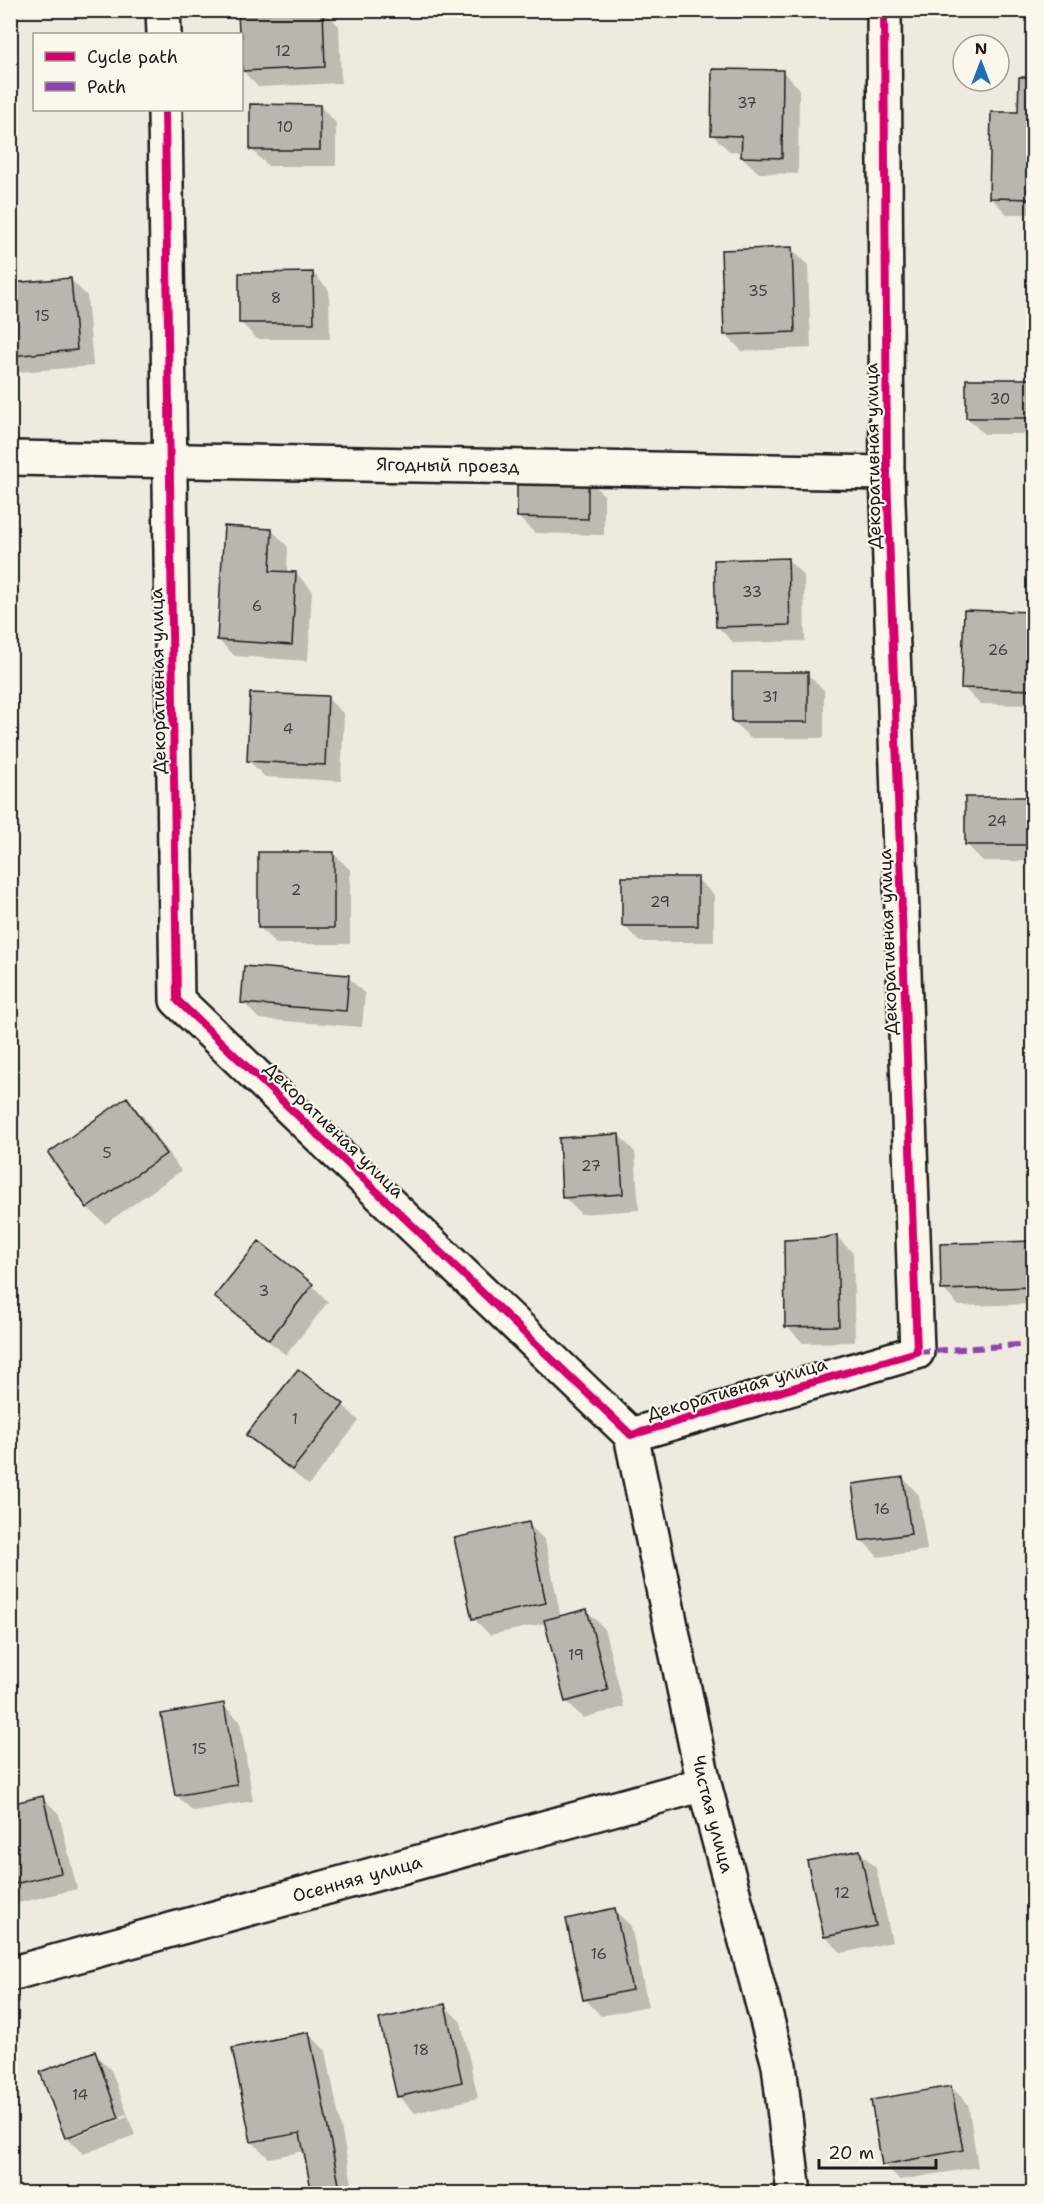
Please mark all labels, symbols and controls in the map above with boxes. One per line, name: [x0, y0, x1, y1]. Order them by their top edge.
legend: [33, 33, 243, 111]
north arrow: [951, 33, 1011, 93]
text: N: [975, 38, 987, 59]
house number: 12: [275, 41, 291, 61]
text: Cycle path: [87, 45, 178, 69]
text: Path: [87, 75, 126, 99]
house number: 37: [737, 93, 757, 113]
house number: 10: [277, 117, 293, 137]
house number: 35: [748, 281, 768, 301]
house number: 8: [271, 288, 281, 308]
house number: 15: [34, 306, 50, 326]
street label: Декоративная улица: [859, 363, 887, 549]
house number: 30: [990, 389, 1010, 409]
street label: Ягодный проезд: [376, 452, 520, 479]
house number: 33: [742, 582, 762, 602]
street label: Декоративная улица: [144, 588, 172, 774]
house number: 6: [252, 596, 262, 616]
house number: 26: [988, 640, 1008, 660]
house number: 31: [762, 687, 778, 707]
house number: 4: [283, 719, 293, 739]
house number: 24: [987, 811, 1007, 831]
street label: Декоративная улица: [873, 848, 903, 1036]
house number: 2: [291, 880, 301, 900]
house number: 29: [650, 892, 670, 912]
street label: Декоративная улица: [259, 1057, 409, 1203]
house number: 5: [102, 1143, 112, 1163]
house number: 27: [581, 1156, 601, 1176]
house number: 3: [259, 1281, 269, 1301]
street label: Декоративная улица: [644, 1352, 830, 1426]
house number: 1: [292, 1409, 298, 1429]
house number: 16: [874, 1499, 890, 1519]
house number: 19: [568, 1645, 584, 1665]
house number: 15: [191, 1739, 207, 1759]
street label: Чистая улица: [686, 1753, 739, 1876]
street label: Осенняя улица: [290, 1850, 425, 1908]
house number: 12: [834, 1883, 850, 1903]
house number: 16: [591, 1944, 607, 1964]
house number: 18: [413, 2040, 429, 2060]
house number: 14: [72, 2085, 88, 2105]
scale bar: [819, 2132, 936, 2170]
text: 20 m: [828, 2141, 874, 2165]

